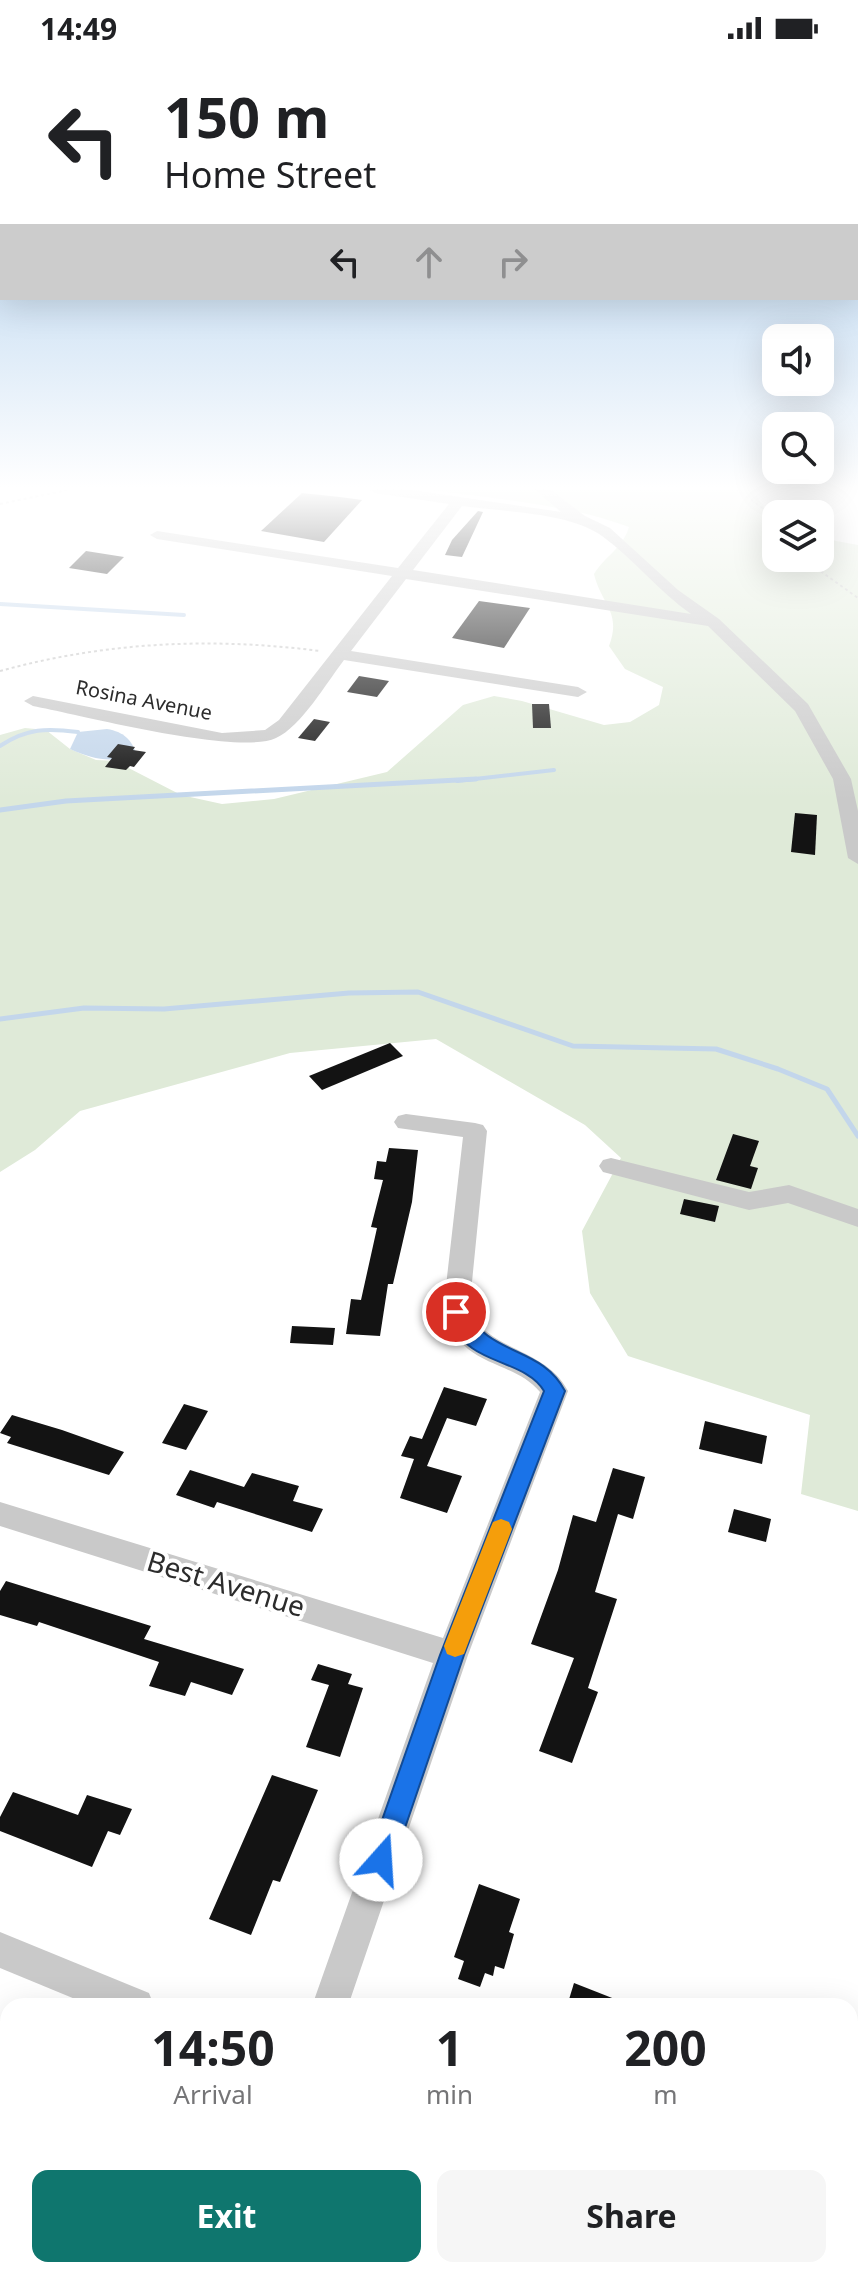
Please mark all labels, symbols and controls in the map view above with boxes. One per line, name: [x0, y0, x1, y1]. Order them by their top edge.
text: 14:49: [40, 8, 117, 49]
text: 150 m: [164, 78, 329, 154]
icon: left: [32, 88, 136, 192]
text: Home Street: [164, 150, 376, 199]
icon: left: [323, 240, 367, 284]
icon: ahead: [407, 240, 451, 284]
icon: right: [491, 240, 535, 284]
map controls: [762, 324, 834, 572]
button: sound: [762, 324, 834, 396]
button: search: [762, 412, 834, 484]
button: layers: [762, 500, 834, 572]
street label: Rosina Avenue: [74, 673, 215, 726]
pin: [422, 1278, 490, 1346]
icon: arrive: [434, 1290, 478, 1334]
street label: Best Avenue: [143, 1541, 310, 1625]
position arrow: [339, 1818, 423, 1902]
text: 14:50: [151, 2015, 275, 2080]
text: 1: [436, 2015, 463, 2080]
text: 200: [624, 2015, 707, 2080]
text: Arrival: [173, 2076, 253, 2112]
text: min: [426, 2076, 473, 2112]
text: m: [653, 2076, 678, 2112]
button: Exit: [32, 2170, 421, 2262]
button: Share: [437, 2170, 826, 2262]

